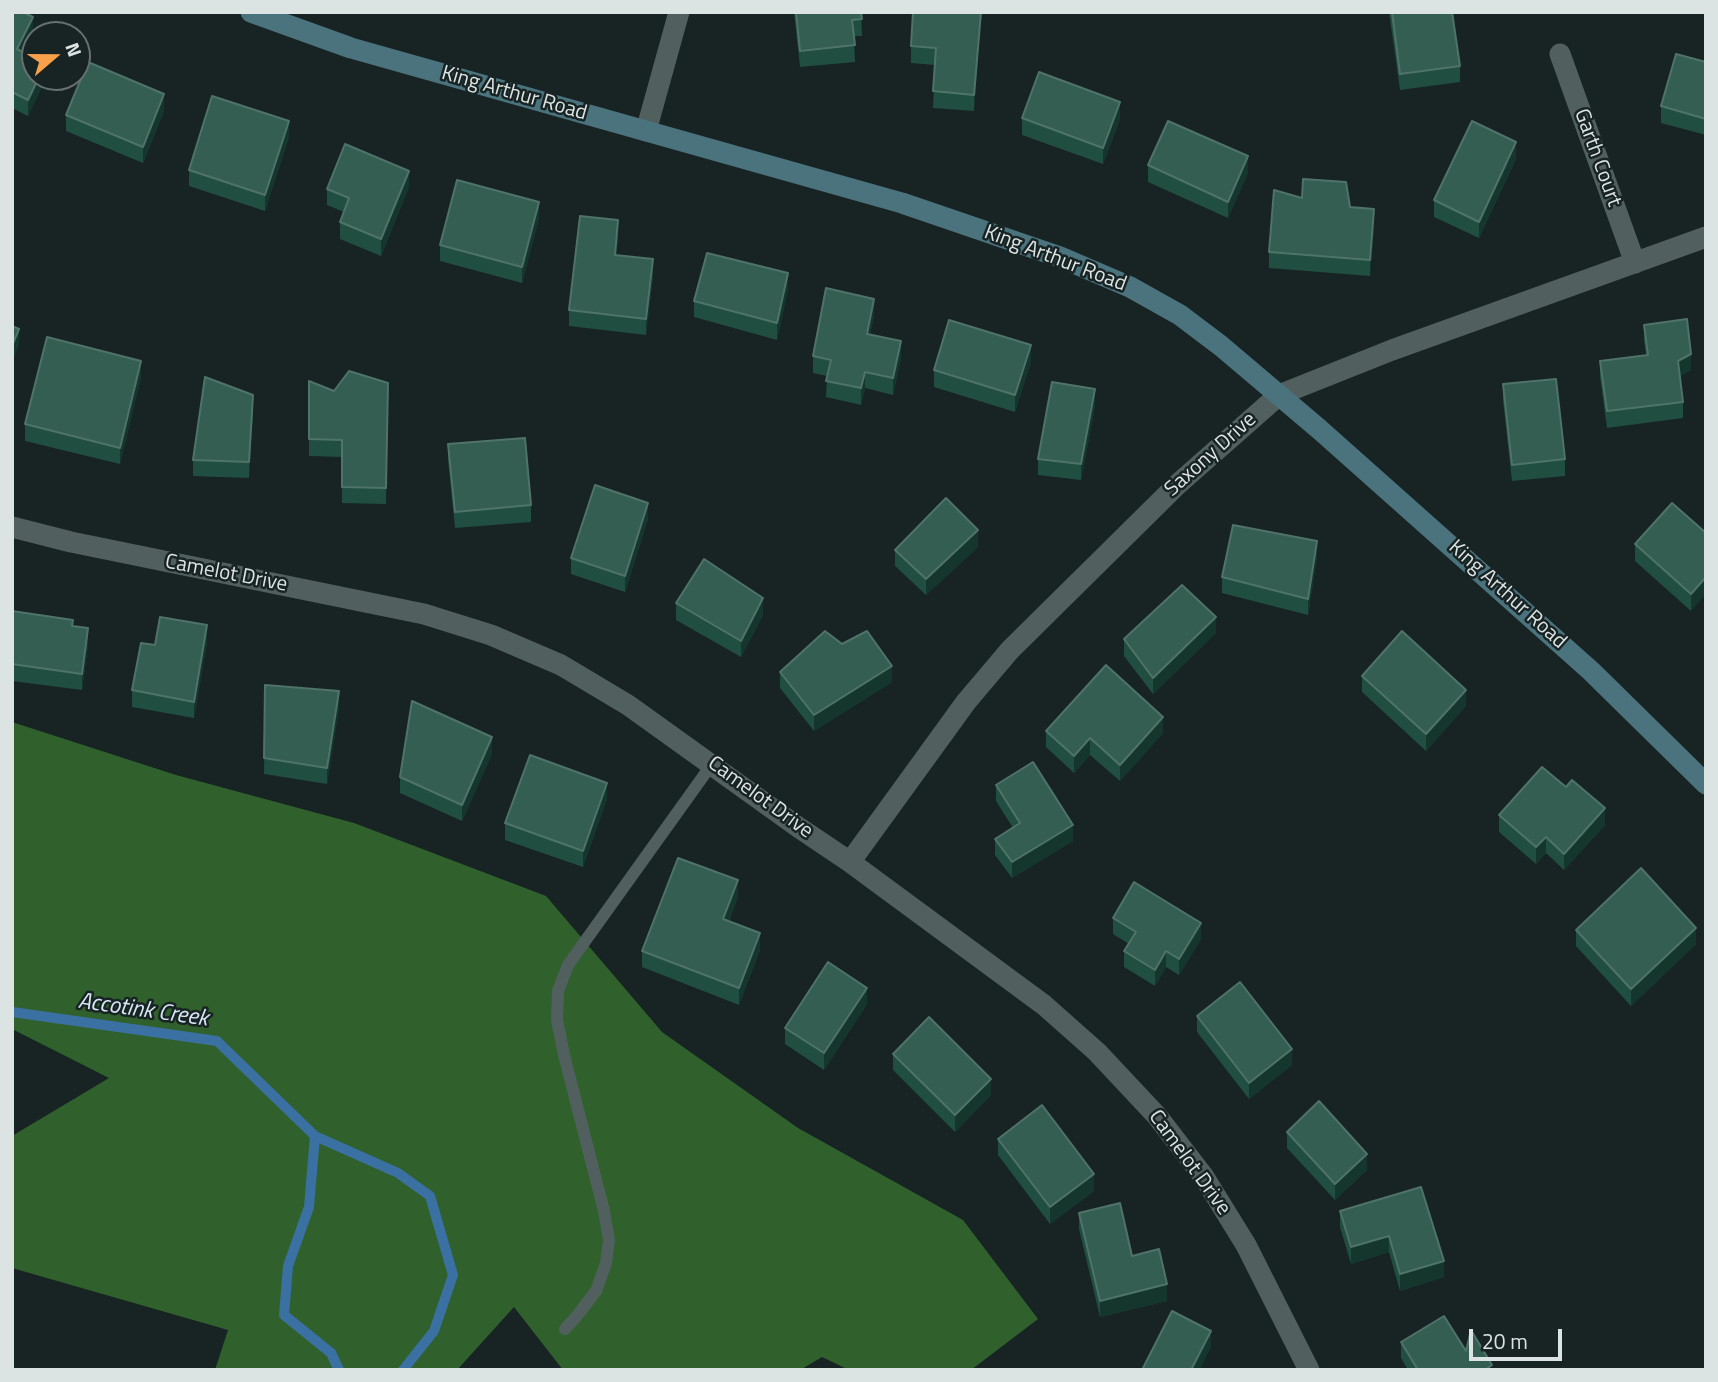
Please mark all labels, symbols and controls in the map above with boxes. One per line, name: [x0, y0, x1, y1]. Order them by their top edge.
north arrow: [21, 21, 91, 91]
text: N: [58, 38, 90, 60]
street label: King Arthur Road: [438, 61, 590, 127]
street label: Garth Court: [1568, 106, 1626, 210]
street label: King Arthur Road: [980, 220, 1130, 298]
street label: Saxony Drive: [1160, 407, 1262, 503]
street label: King Arthur Road: [1443, 535, 1571, 655]
street label: Camelot Drive: [163, 550, 289, 598]
street label: Camelot Drive: [702, 751, 818, 845]
water label: Accotink Creek: [76, 988, 210, 1034]
street label: Camelot Drive: [1142, 1105, 1236, 1221]
scale bar: [1473, 1316, 1566, 1360]
text: 20 m: [1482, 1325, 1528, 1357]

